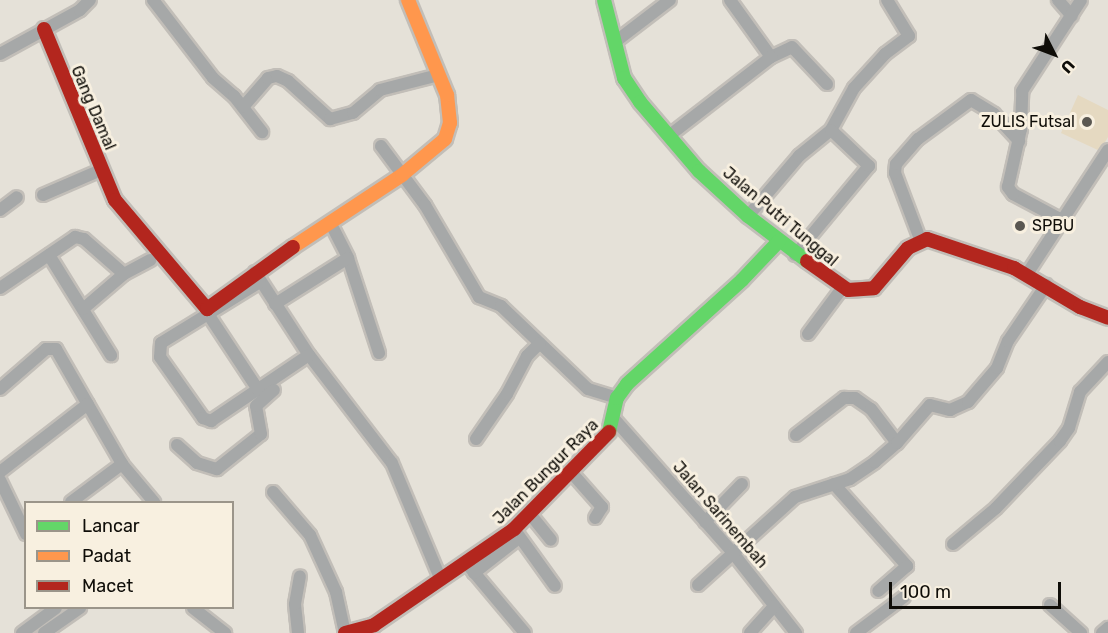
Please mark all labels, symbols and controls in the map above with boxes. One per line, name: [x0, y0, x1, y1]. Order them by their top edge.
north arrow: [1024, 24, 1084, 84]
text: U: [1057, 56, 1079, 77]
street label: Gang Damal: [67, 63, 119, 153]
place label: ZULIS Futsal: [981, 112, 1075, 132]
marker: ZULIS Futsal: [1080, 115, 1094, 129]
street label: Jalan Putri Tunggal: [719, 163, 841, 271]
place label: SPBU: [1032, 216, 1074, 236]
marker: SPBU: [1013, 219, 1027, 233]
street label: Jalan Bungur Raya: [489, 415, 603, 529]
street label: Jalan Sarinembah: [668, 458, 772, 572]
legend: [24, 501, 234, 609]
text: Lancar: [82, 515, 140, 537]
text: Padat: [82, 545, 131, 567]
scale bar: [892, 570, 1064, 608]
text: Macet: [82, 575, 133, 597]
text: 100 m: [900, 581, 951, 603]

